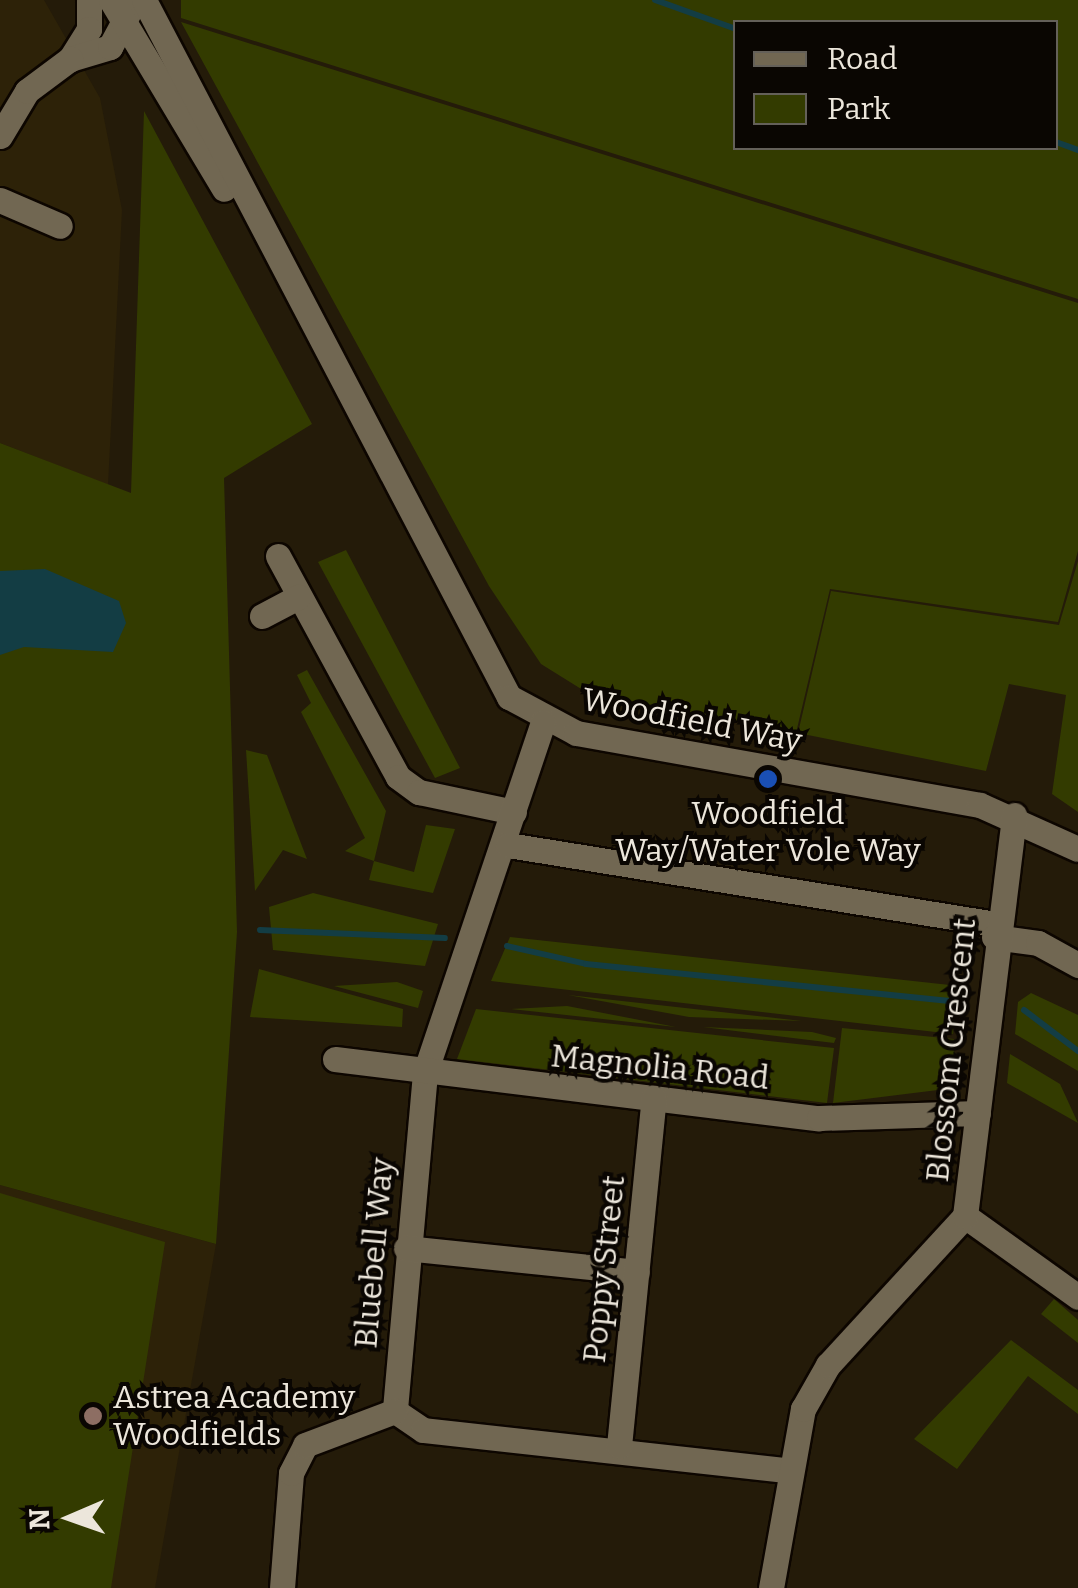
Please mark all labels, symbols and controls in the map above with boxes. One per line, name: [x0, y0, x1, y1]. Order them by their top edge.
legend: [733, 20, 1058, 150]
text: Road: [827, 41, 898, 77]
text: Park: [827, 91, 890, 127]
street label: Woodfield Way: [579, 680, 805, 760]
marker: Woodfield Way/Water Vole Way: [757, 768, 779, 790]
place label: Woodfield Way/Water Vole Way: [615, 795, 921, 870]
street label: Blossom Crescent: [918, 916, 984, 1184]
street label: Magnolia Road: [549, 1036, 771, 1098]
street label: Bluebell Way: [347, 1156, 401, 1350]
street label: Poppy Street: [575, 1173, 633, 1365]
place label: Astrea Academy Woodfields: [113, 1379, 355, 1454]
marker: Astrea Academy Woodfields: [82, 1405, 104, 1427]
north arrow: [20, 1468, 120, 1568]
text: N: [23, 1508, 56, 1530]

